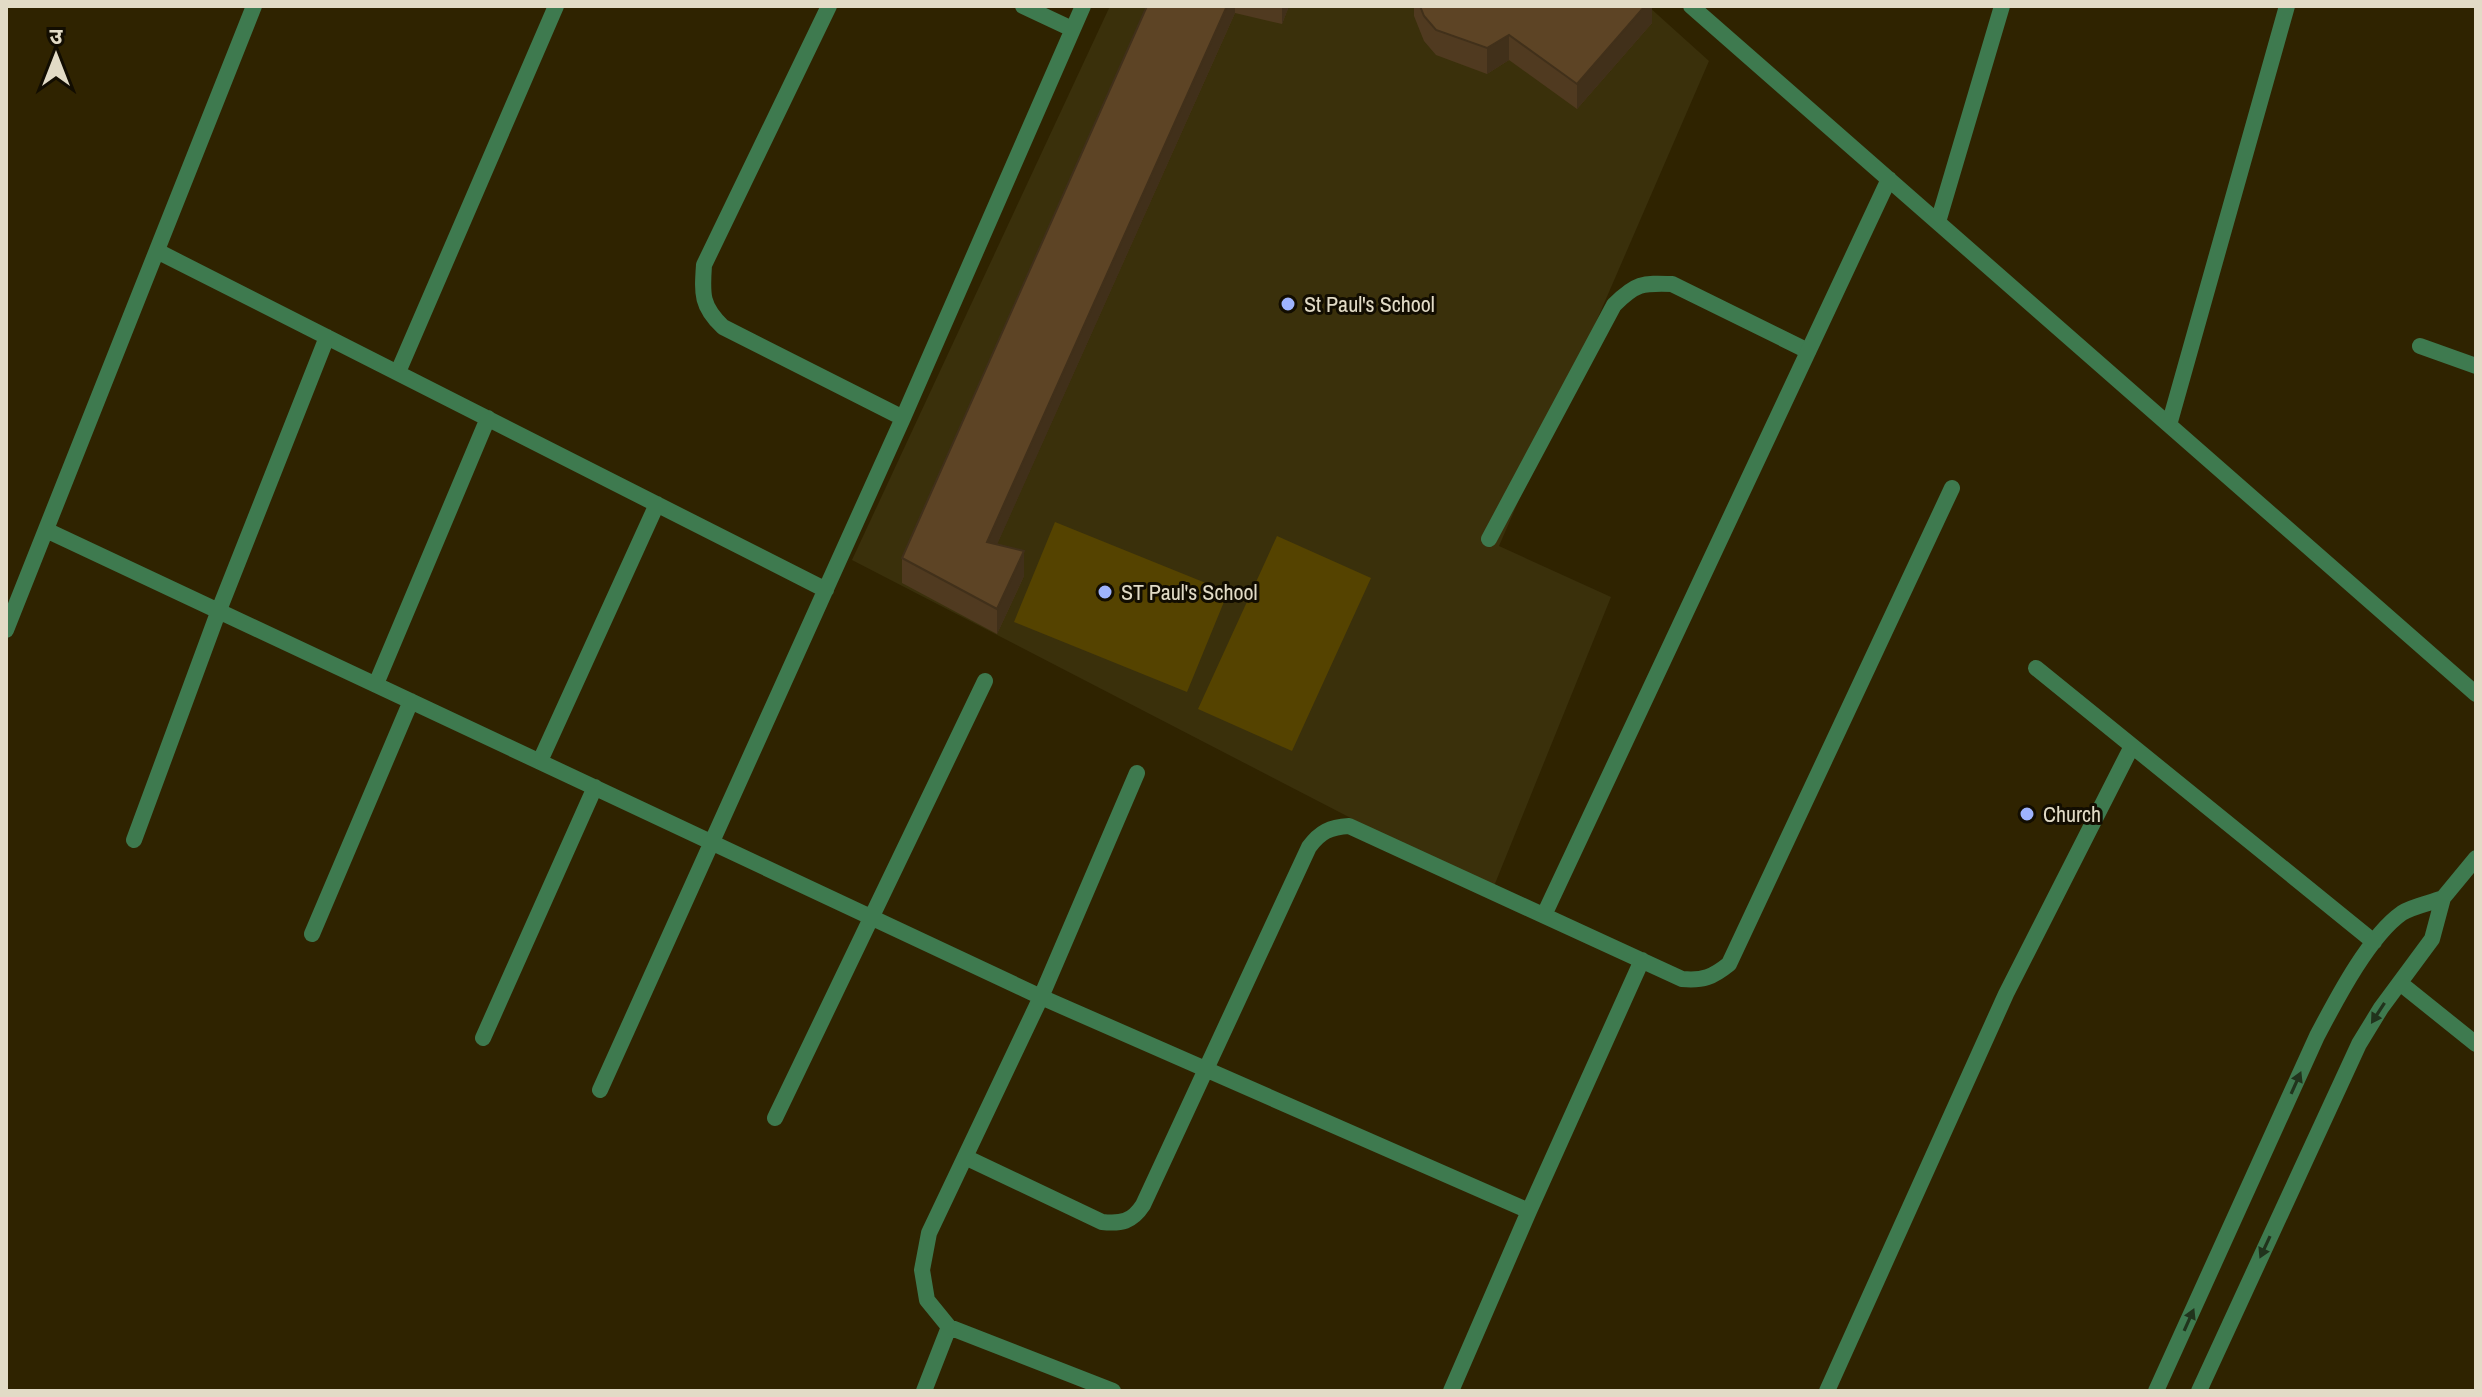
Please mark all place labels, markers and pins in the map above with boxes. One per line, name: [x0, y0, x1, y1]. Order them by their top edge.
place label: St Paul's School: [1304, 289, 1435, 319]
marker: St Paul's School: [1279, 295, 1297, 313]
place label: ST Paul's School: [1121, 577, 1258, 607]
marker: ST Paul's School: [1096, 583, 1114, 601]
place label: Church: [2043, 799, 2101, 829]
marker: Church: [2018, 805, 2036, 823]

